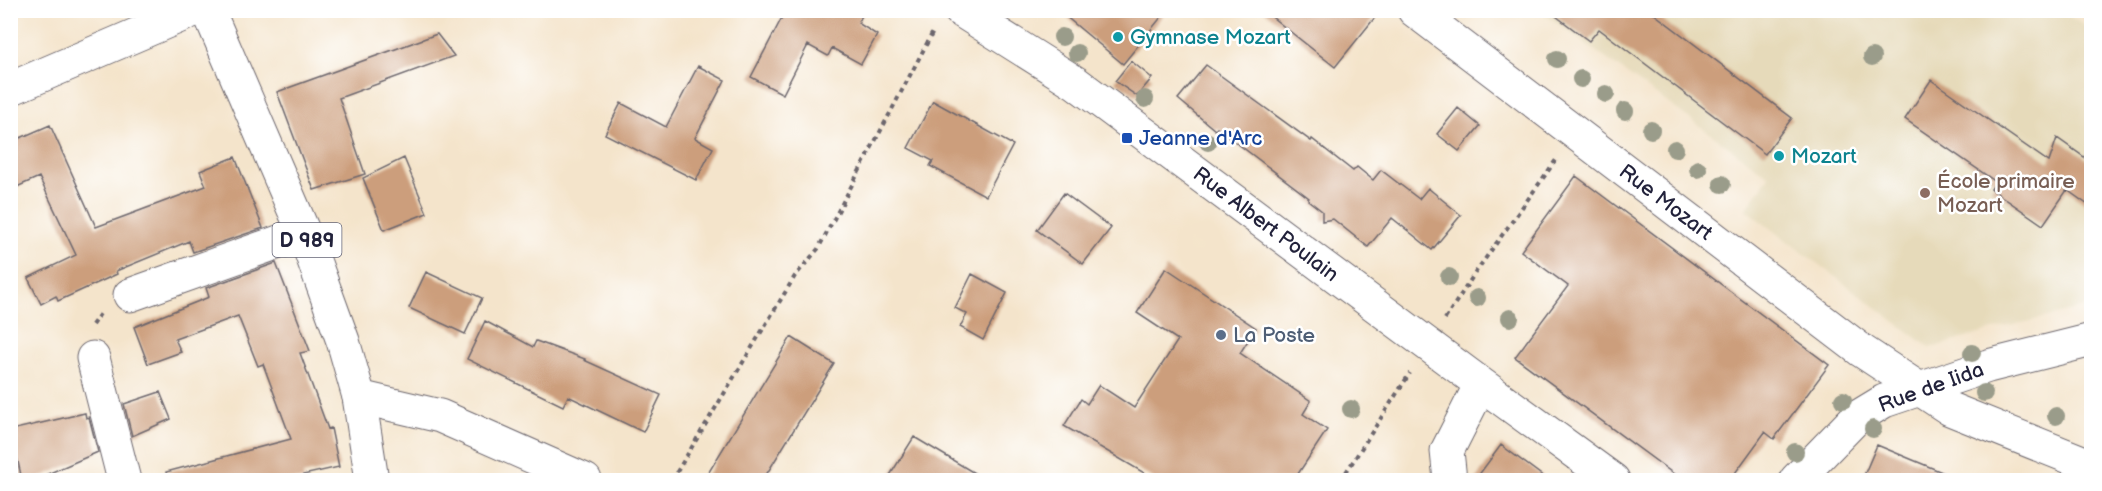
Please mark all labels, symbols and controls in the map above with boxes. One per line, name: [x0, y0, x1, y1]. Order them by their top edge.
place label: Gymnase Mozart: [1130, 25, 1291, 50]
marker: Gymnase Mozart: [1111, 30, 1125, 44]
place label: Jeanne d'Arc: [1139, 126, 1262, 151]
marker: Jeanne d'Arc: [1120, 131, 1134, 145]
place label: Mozart: [1791, 144, 1857, 169]
marker: Mozart: [1772, 149, 1786, 163]
street label: Rue Mozart: [1614, 159, 1718, 246]
street label: Rue Albert Poulain: [1188, 162, 1343, 287]
place label: École primaire Mozart: [1937, 169, 2075, 218]
marker: École primaire Mozart: [1918, 186, 1932, 200]
road number: D 989: [272, 223, 342, 257]
place label: La Poste: [1233, 323, 1315, 348]
marker: La Poste: [1214, 328, 1228, 342]
street label: Rue de Iida: [1875, 357, 1987, 418]

